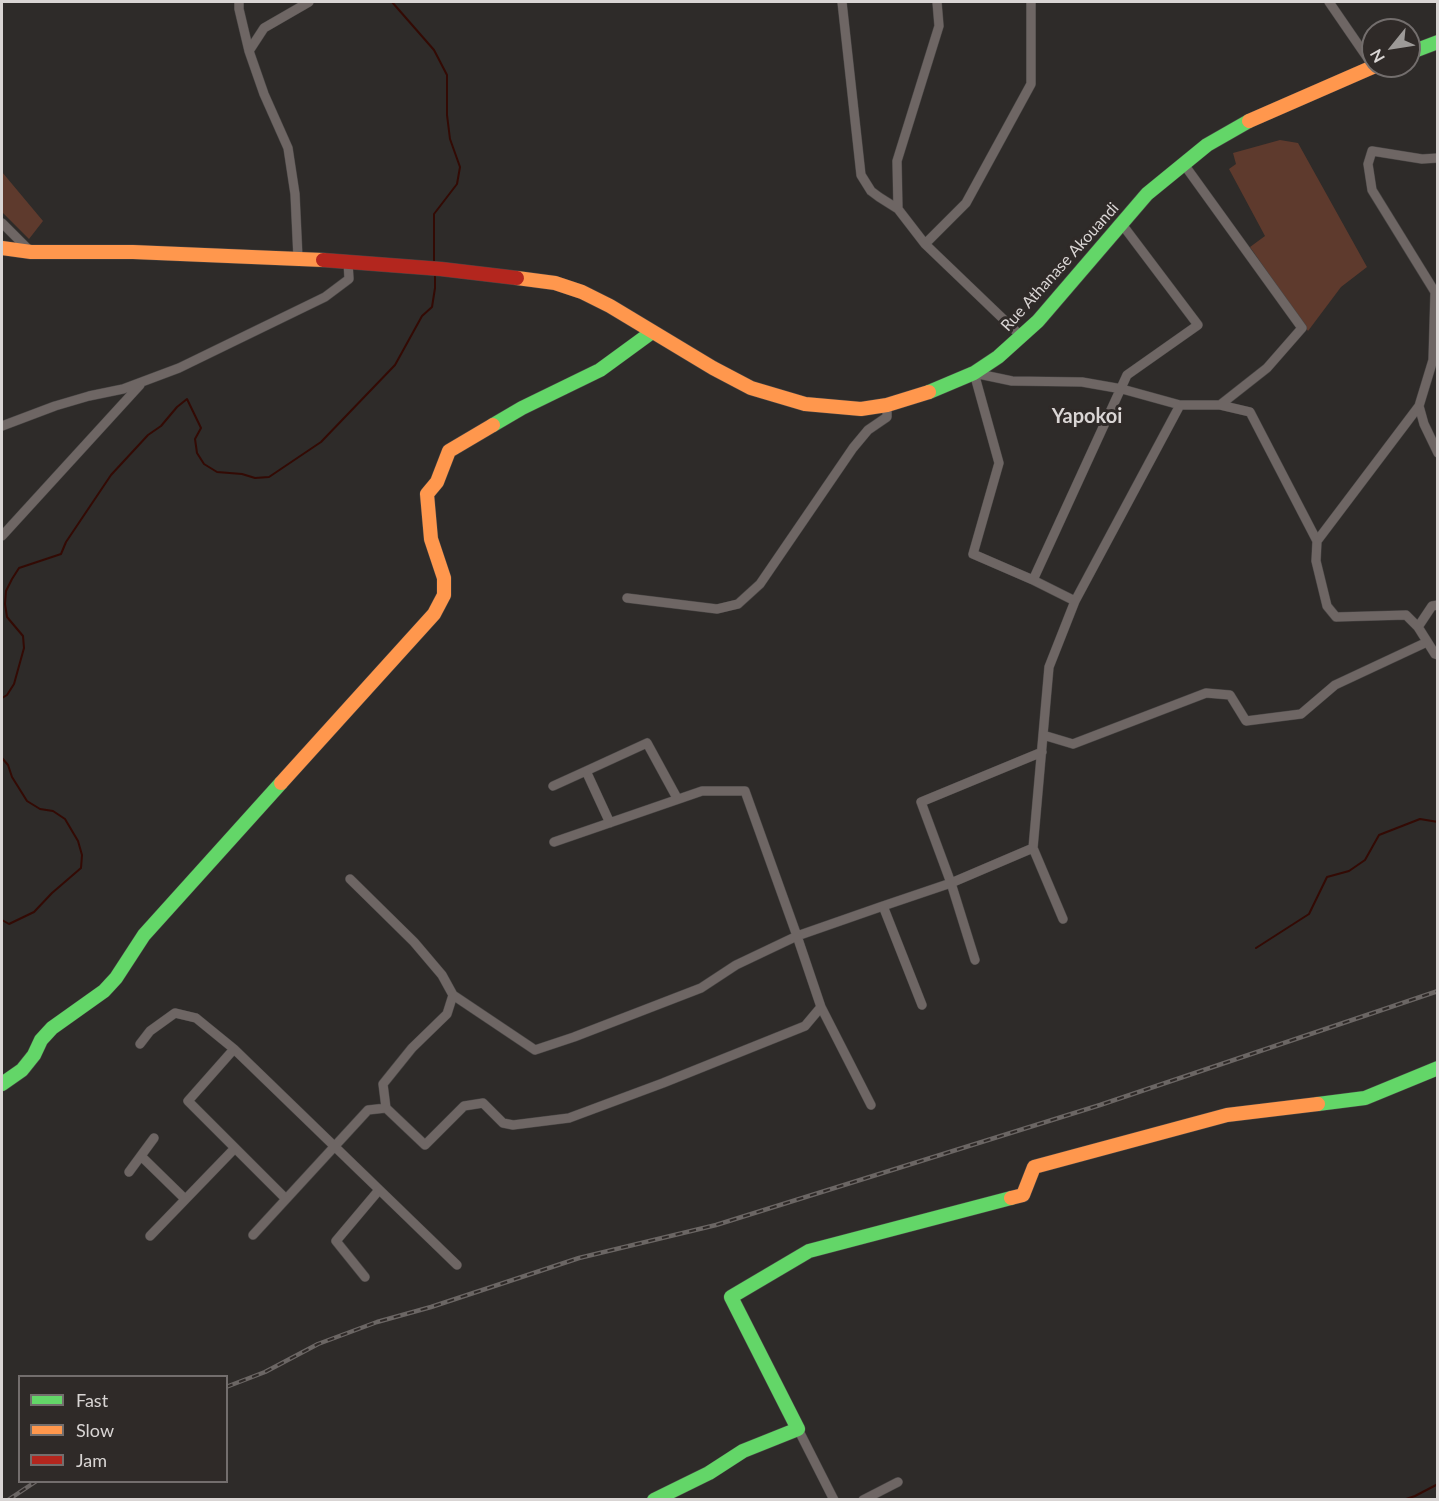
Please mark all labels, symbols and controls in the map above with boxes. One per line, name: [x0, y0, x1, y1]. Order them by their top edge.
north arrow: [1361, 18, 1421, 78]
text: N: [1365, 46, 1388, 66]
street label: Rue Athanase Akouandi: [997, 199, 1123, 335]
district label: Yapokoi: [1052, 405, 1122, 429]
legend: [18, 1375, 228, 1483]
text: Fast: [76, 1389, 108, 1411]
text: Slow: [76, 1419, 114, 1441]
text: Jam: [76, 1449, 107, 1471]

